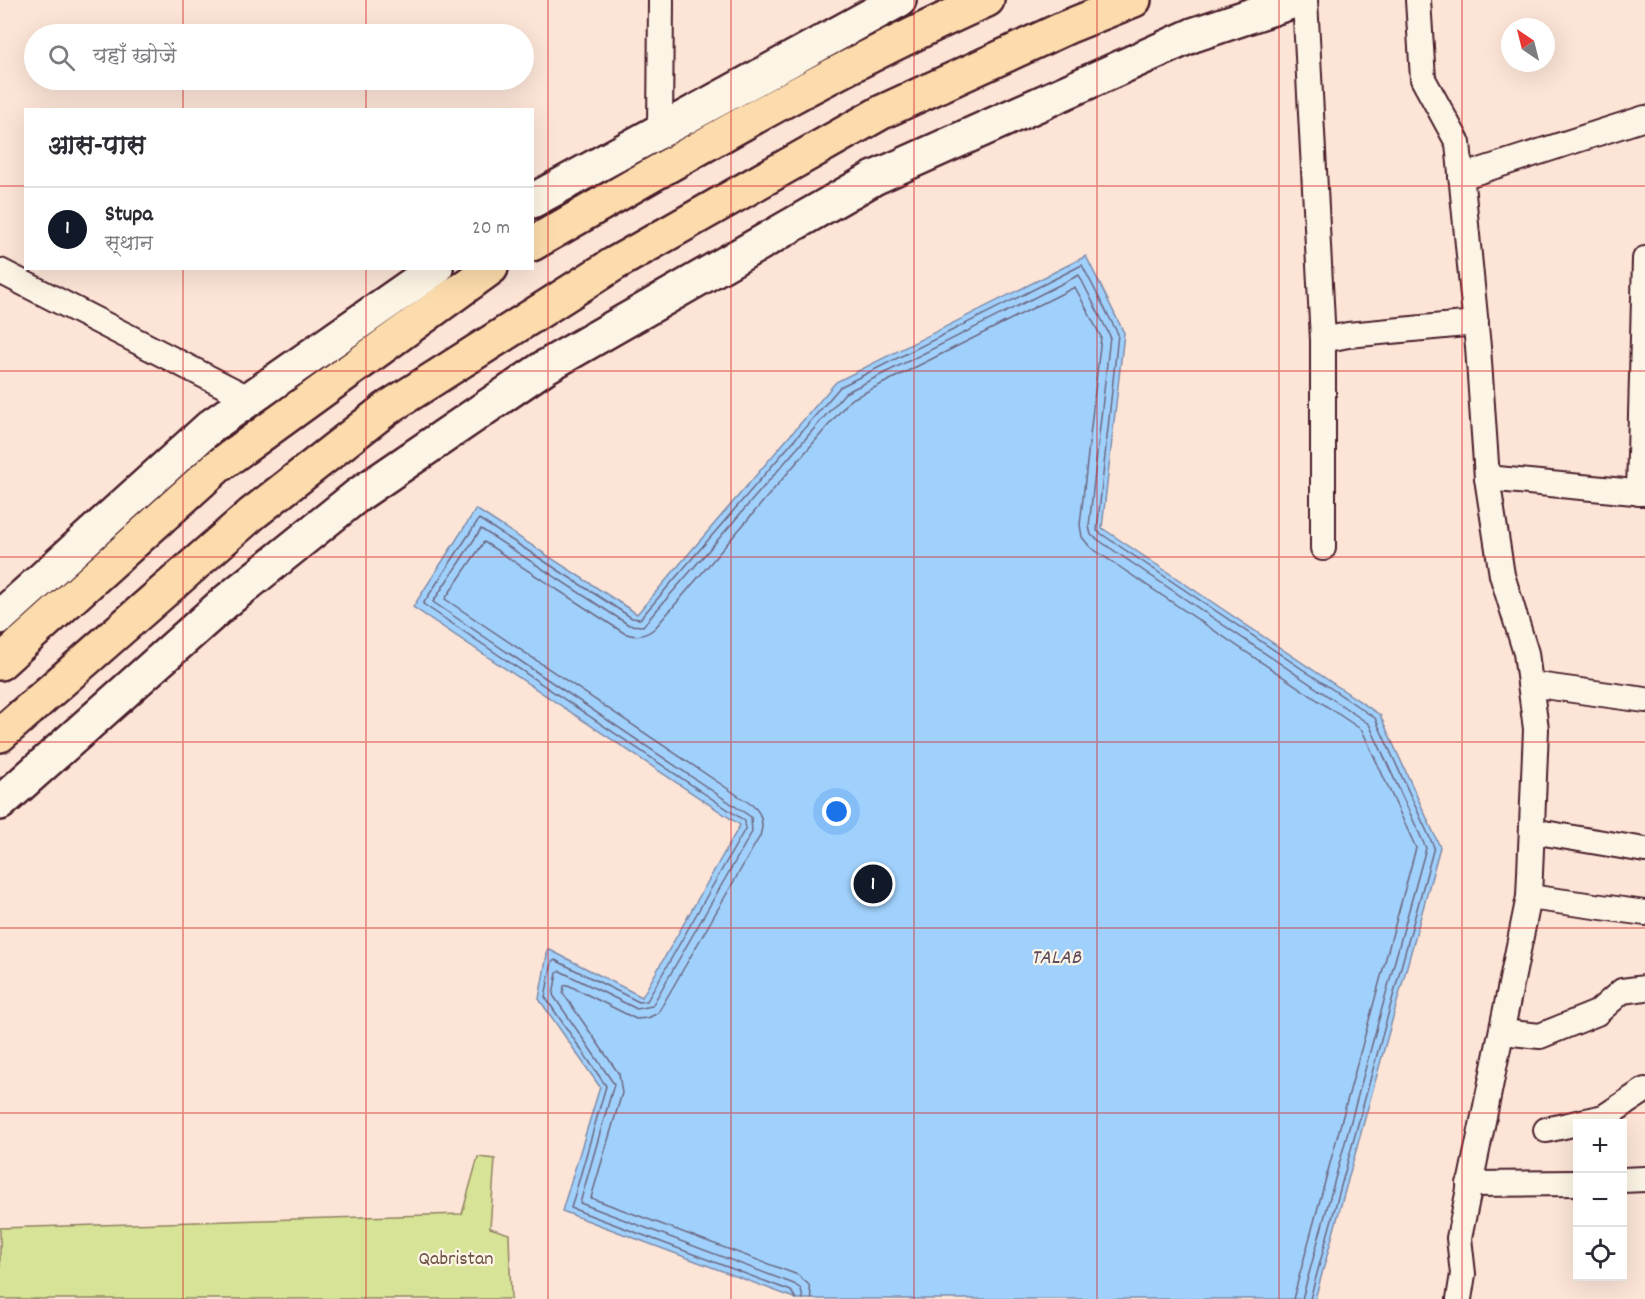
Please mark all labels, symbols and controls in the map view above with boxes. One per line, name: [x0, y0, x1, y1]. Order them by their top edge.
north arrow: [1501, 18, 1555, 72]
search box: [24, 24, 534, 90]
icon: search: [45, 41, 78, 74]
text: यहाँ खोजें: [93, 42, 176, 73]
text: आस-पास: [48, 129, 145, 166]
text: Stupa: [105, 200, 153, 231]
text: 1: [65, 215, 70, 243]
text: 20 m: [472, 215, 510, 243]
text: स्थान: [105, 231, 153, 259]
your location: [822, 797, 851, 826]
pin: 1: [854, 862, 892, 906]
water label: TALAB: [1031, 944, 1082, 974]
map controls: [1573, 1119, 1627, 1281]
button: +: [1573, 1119, 1627, 1173]
button: −: [1573, 1173, 1627, 1227]
button: locate: [1573, 1227, 1627, 1281]
park label: Qabristan: [418, 1246, 494, 1274]

